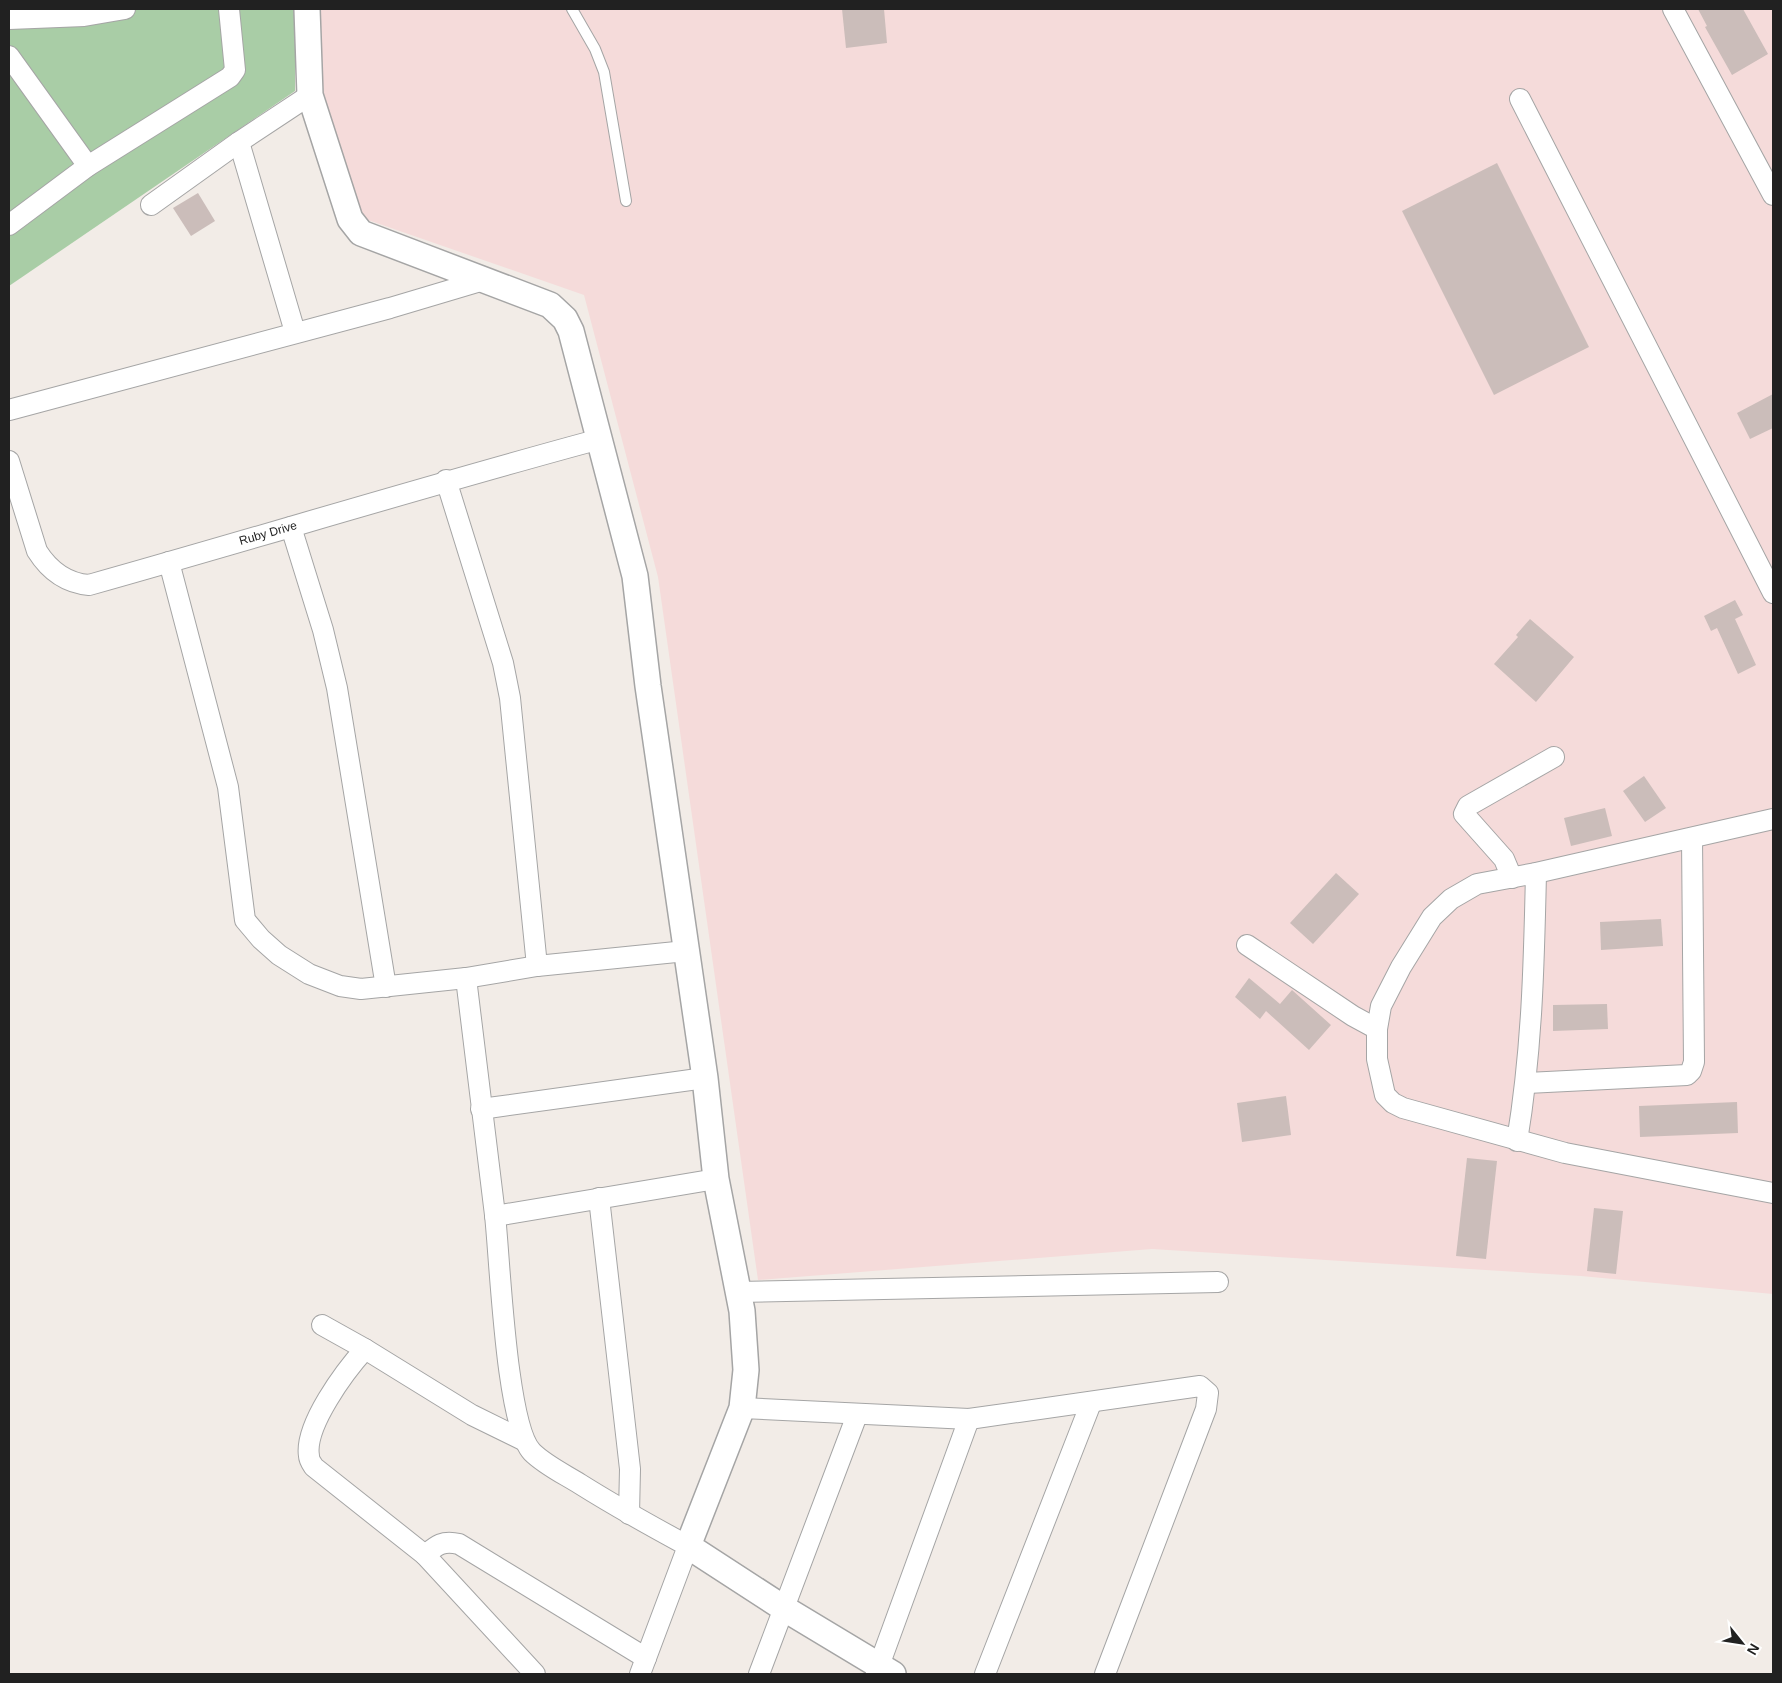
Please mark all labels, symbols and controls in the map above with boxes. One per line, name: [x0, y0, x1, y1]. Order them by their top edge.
street label: Ruby Drive: [238, 518, 299, 548]
north arrow: [1717, 1618, 1767, 1668]
text: N: [1744, 1641, 1763, 1658]

